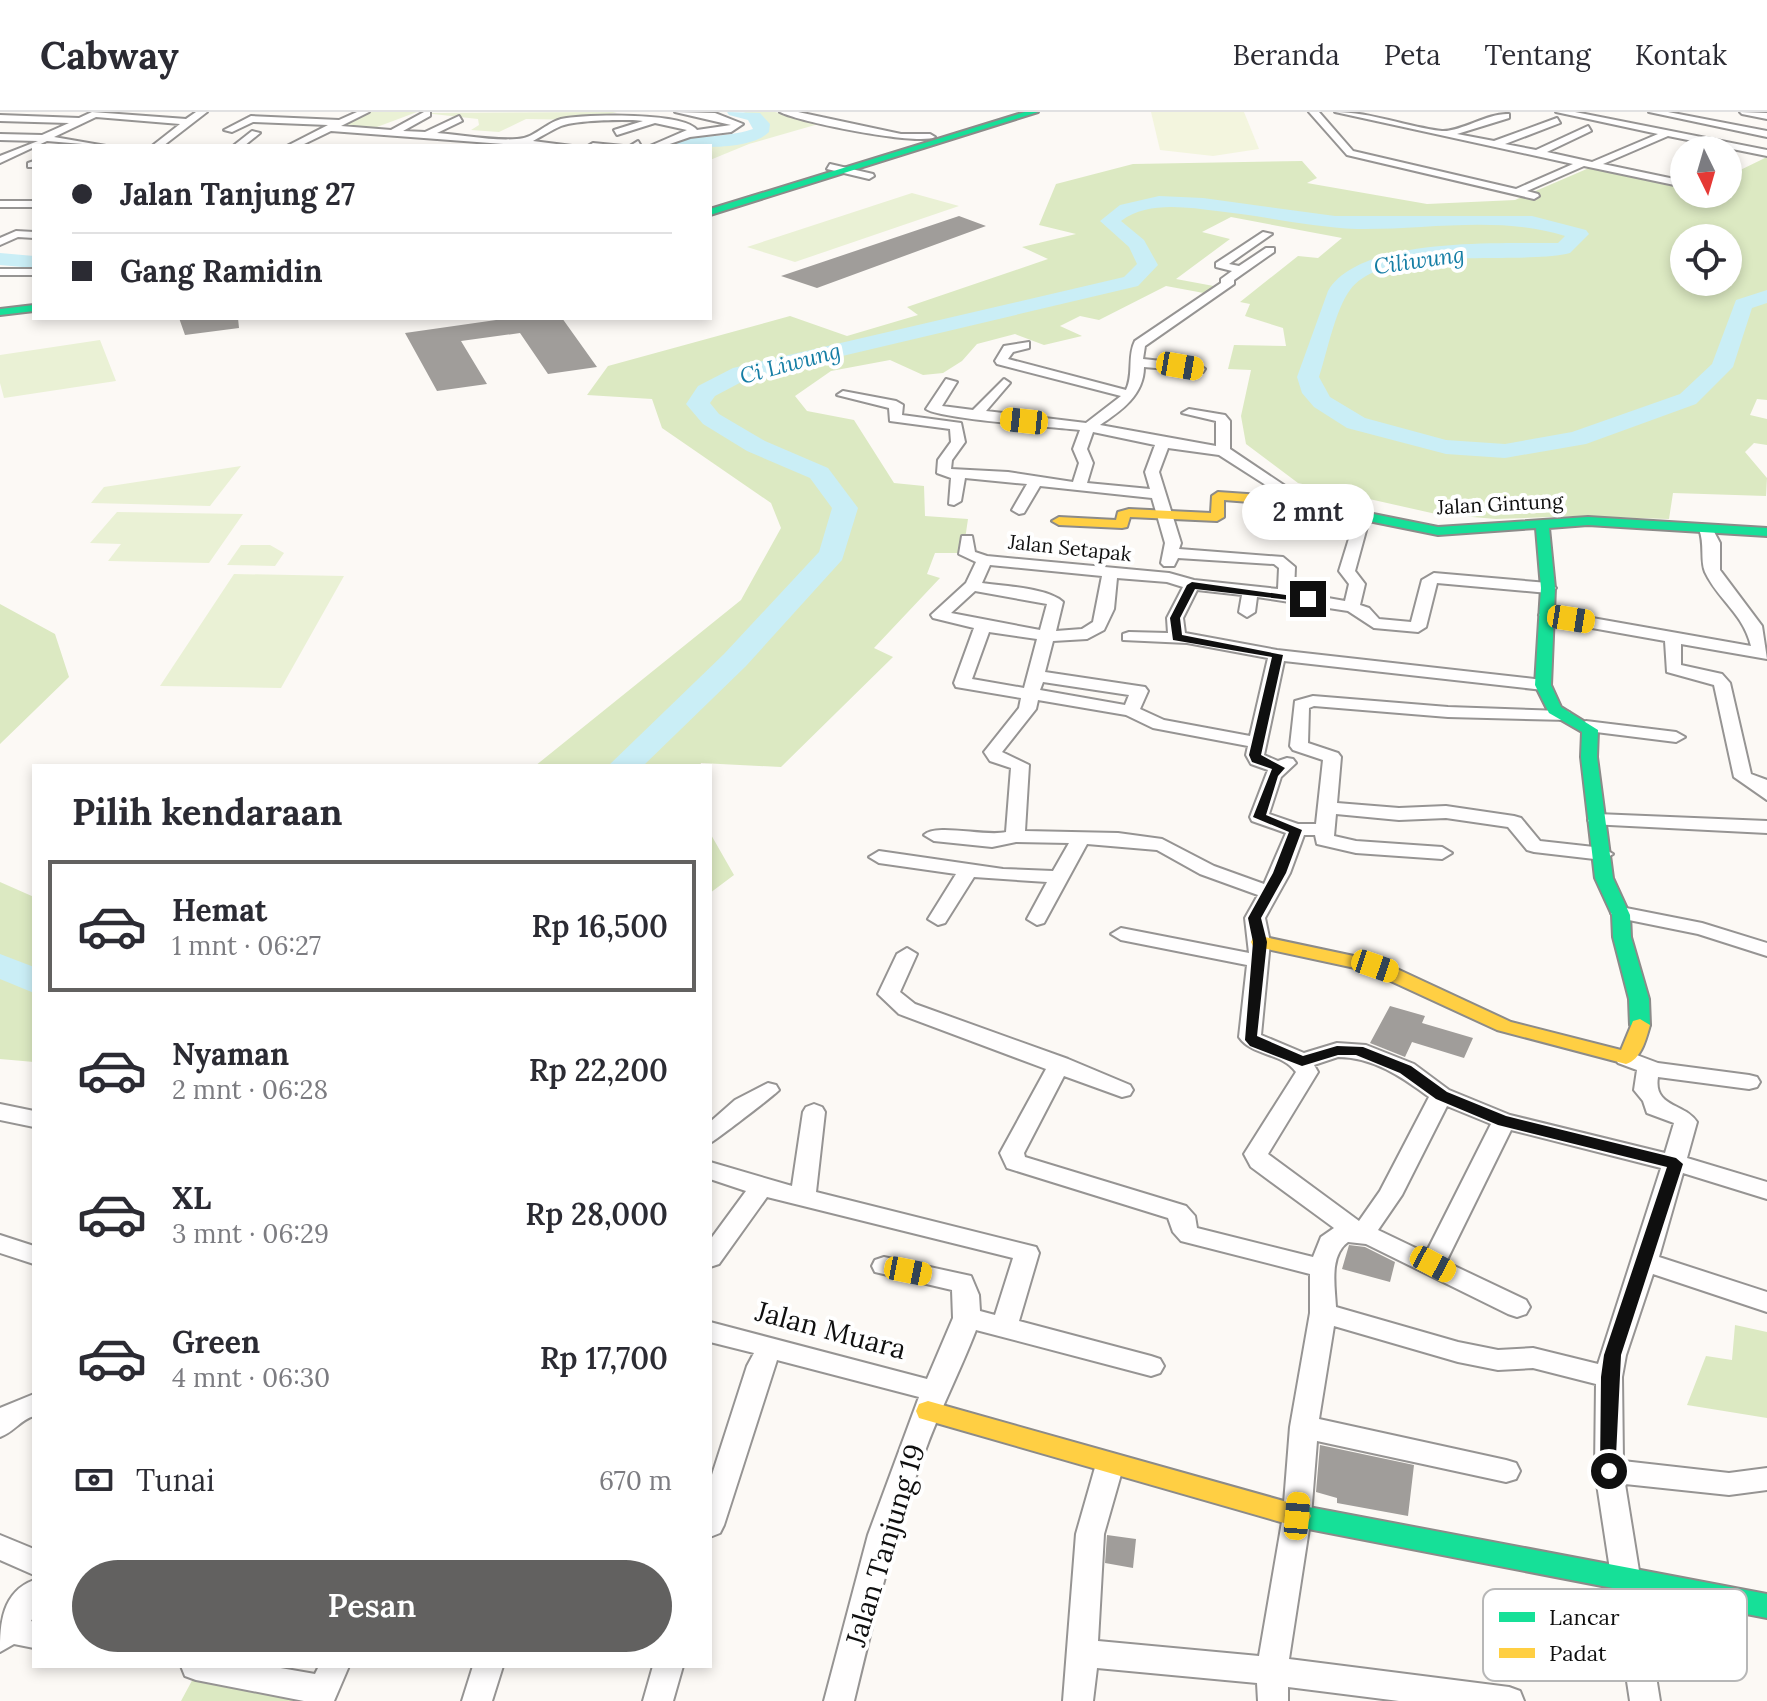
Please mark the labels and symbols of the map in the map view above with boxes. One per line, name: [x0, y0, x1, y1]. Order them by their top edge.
north arrow: [1670, 136, 1742, 208]
water label: Ciliwung: [1372, 240, 1466, 280]
water label: Ci Liwung: [737, 336, 843, 390]
car: [1154, 350, 1206, 382]
car: [999, 407, 1049, 435]
callout: 2 mnt: [1242, 483, 1374, 539]
street label: Jalan Gintung: [1435, 488, 1565, 519]
street label: Jalan Setapak: [1006, 528, 1133, 566]
route end: [1290, 581, 1326, 617]
car: [1545, 603, 1597, 635]
car: [1348, 947, 1402, 985]
car: [1406, 1242, 1460, 1286]
car: [882, 1255, 934, 1287]
street label: Jalan Muara: [751, 1292, 910, 1367]
street label: Jalan Tanjung 19: [837, 1439, 933, 1651]
route start: [1591, 1453, 1627, 1489]
car: [1283, 1491, 1311, 1541]
legend: [1483, 1589, 1747, 1681]
text: Lancar: [1549, 1603, 1620, 1631]
text: Padat: [1549, 1639, 1607, 1667]

